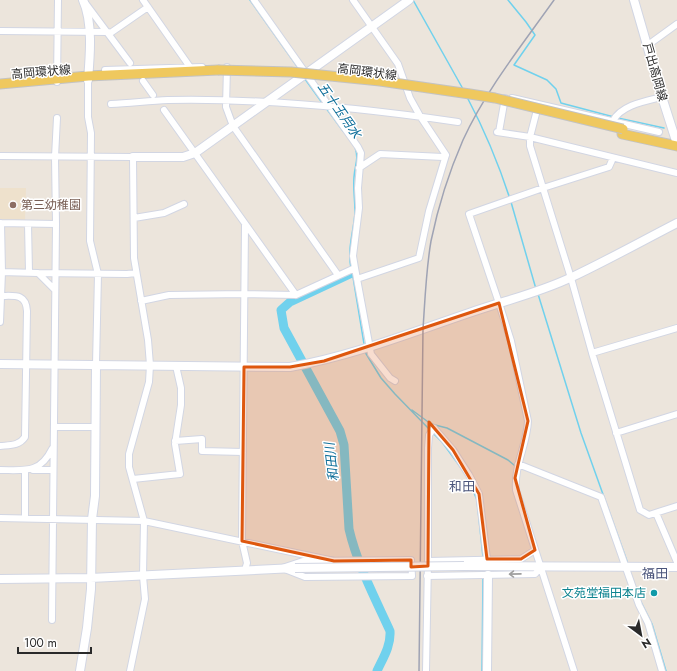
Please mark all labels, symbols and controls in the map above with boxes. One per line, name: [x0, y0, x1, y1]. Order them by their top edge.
street label: 戸出高岡線: [638, 41, 672, 103]
street label: 高岡環状線: [336, 59, 398, 85]
street label: 高岡環状線: [10, 60, 72, 84]
water label: 五十玉用水: [313, 78, 367, 144]
place label: 第三幼稚園: [21, 196, 81, 214]
marker: 第三幼稚園: [8, 200, 18, 210]
water label: 和田川: [319, 439, 343, 482]
district label: 和田: [449, 477, 475, 496]
district label: 福田: [642, 564, 668, 583]
one-way arrow: [509, 570, 522, 578]
place label: 文苑堂福田本店: [562, 584, 646, 602]
marker: 文苑堂福田本店: [649, 588, 659, 598]
north arrow: [621, 615, 661, 655]
scale bar: [18, 629, 91, 655]
text: 100 m: [24, 634, 57, 652]
text: N: [638, 634, 654, 653]

